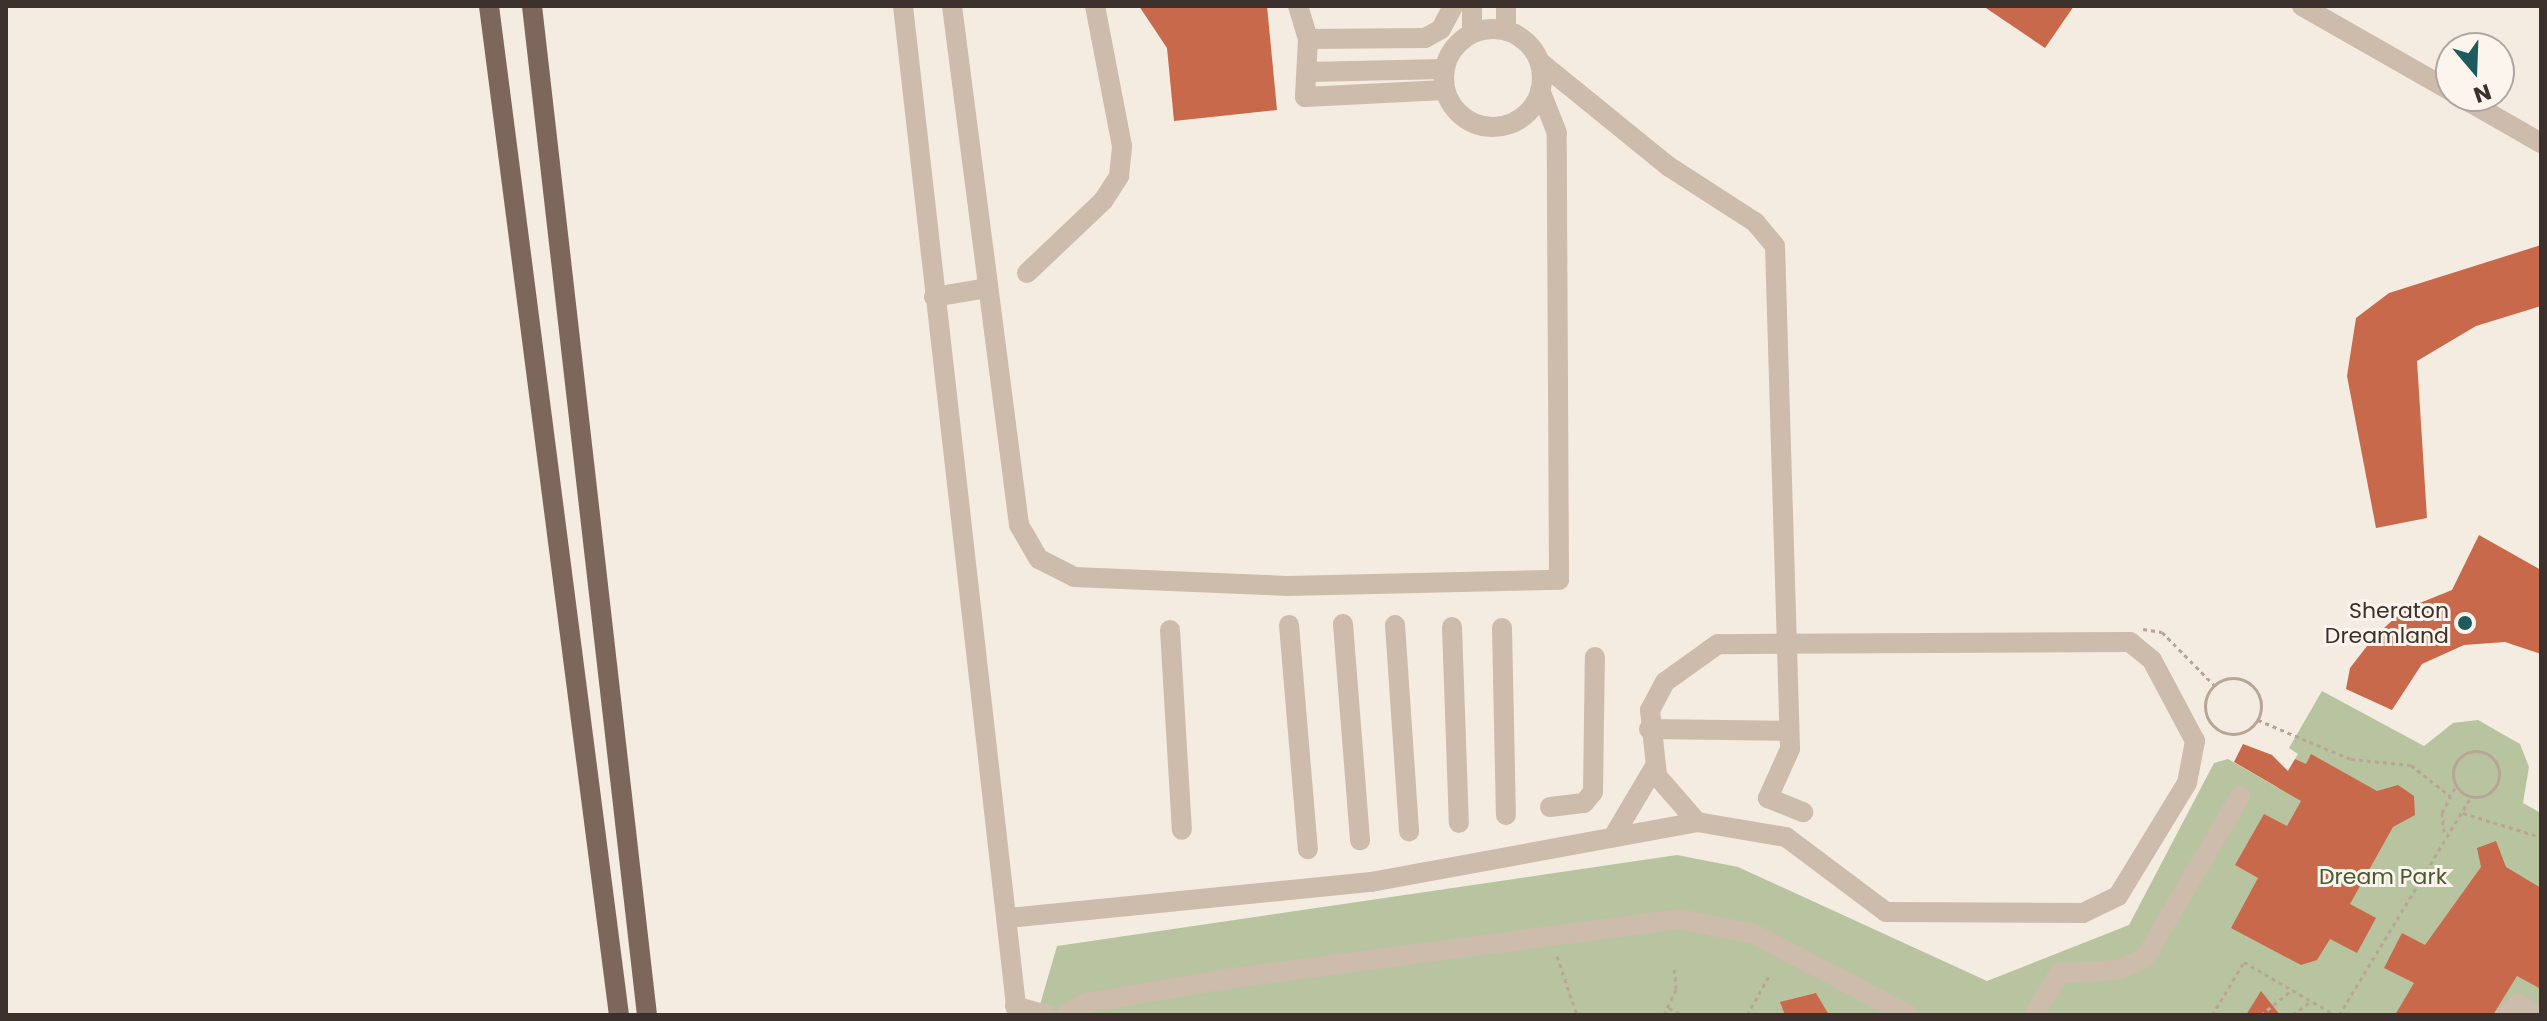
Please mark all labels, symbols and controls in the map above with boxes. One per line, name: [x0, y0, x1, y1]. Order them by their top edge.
north arrow: [2435, 32, 2515, 112]
text: N: [2469, 76, 2495, 111]
place label: Sheraton Dreamland: [2325, 597, 2449, 648]
marker: Sheraton Dreamland: [2456, 614, 2474, 632]
park label: Dream Park: [2319, 864, 2447, 890]

